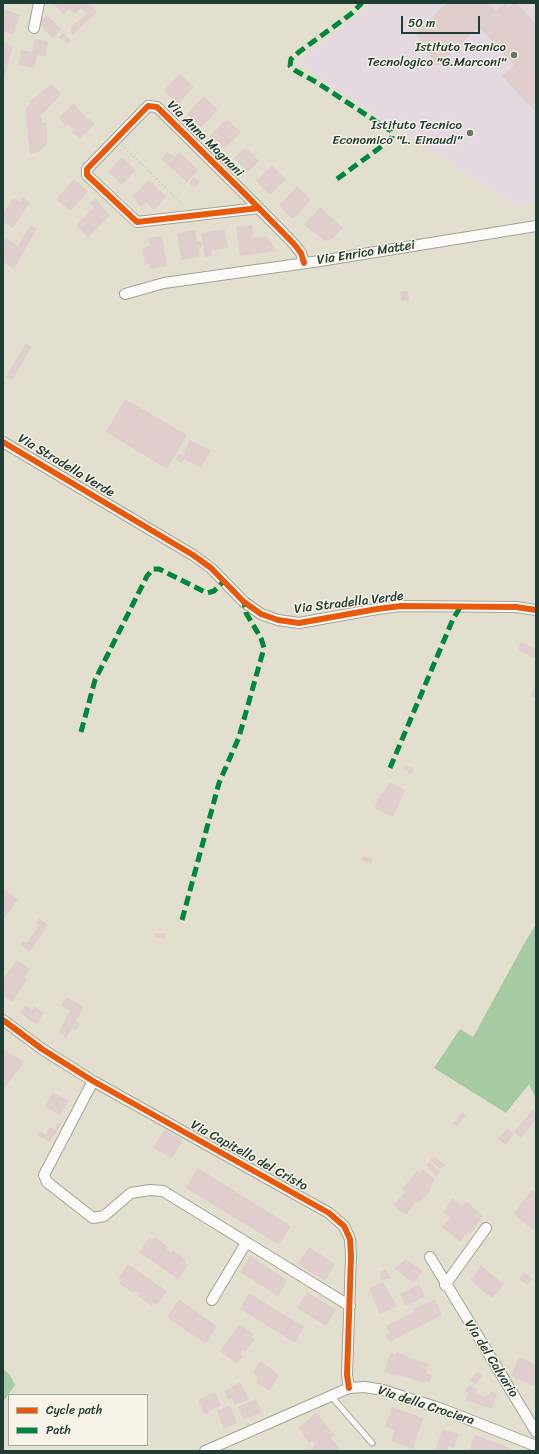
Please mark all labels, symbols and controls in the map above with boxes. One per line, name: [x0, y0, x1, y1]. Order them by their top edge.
scale bar: [403, 8, 482, 34]
text: 50 m: [408, 12, 435, 34]
place label: Istituto Tecnico Tecnologico "G.Marconi": [367, 40, 506, 71]
marker: Istituto Tecnico Tecnologico "G.Marconi": [509, 50, 519, 60]
street label: Via Anna Magnani: [164, 98, 246, 180]
place label: Istituto Tecnico Economico "L. Einaudi": [332, 118, 462, 149]
marker: Istituto Tecnico Economico "L. Einaudi": [465, 128, 475, 138]
street label: Via Enrico Mattei: [316, 238, 416, 268]
street label: Via Stradella Verde: [15, 431, 117, 501]
street label: Via Stradella Verde: [293, 589, 405, 617]
street label: Via Capitello del Cristo: [188, 1117, 310, 1195]
street label: Via del Calvario: [461, 1317, 521, 1401]
street label: Via della Crociera: [376, 1383, 476, 1429]
legend: [8, 1394, 148, 1446]
text: Cycle path: [46, 1399, 102, 1421]
text: Path: [46, 1419, 71, 1441]

